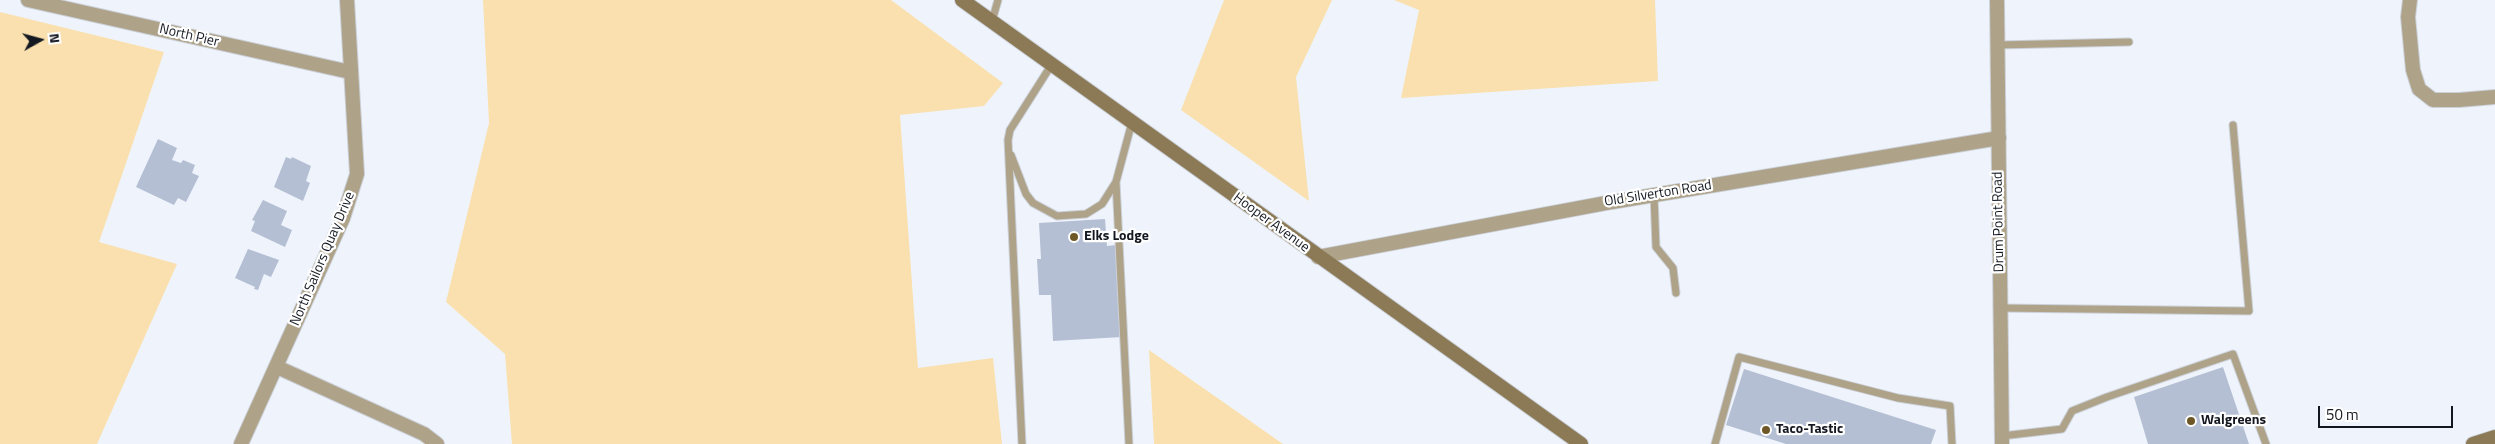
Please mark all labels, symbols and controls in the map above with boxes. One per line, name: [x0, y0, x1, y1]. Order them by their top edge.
north arrow: [15, 15, 65, 65]
street label: North Pier: [158, 21, 220, 51]
text: N: [44, 32, 66, 44]
street label: Drum Point Road: [1990, 172, 2008, 272]
street label: Old Silverton Road: [1603, 177, 1713, 211]
street label: North Sailors Quay Drive: [287, 189, 359, 329]
street label: Hooper Avenue: [1230, 190, 1312, 256]
place label: Elks Lodge: [1084, 229, 1149, 245]
marker: Elks Lodge: [1068, 231, 1080, 243]
scale bar: [2320, 396, 2455, 428]
text: 50 m: [2326, 403, 2359, 426]
place label: Walgreens: [2201, 413, 2266, 429]
marker: Walgreens: [2185, 415, 2197, 427]
place label: Taco-Tastic: [1776, 422, 1843, 438]
marker: Taco-Tastic: [1760, 424, 1772, 436]

